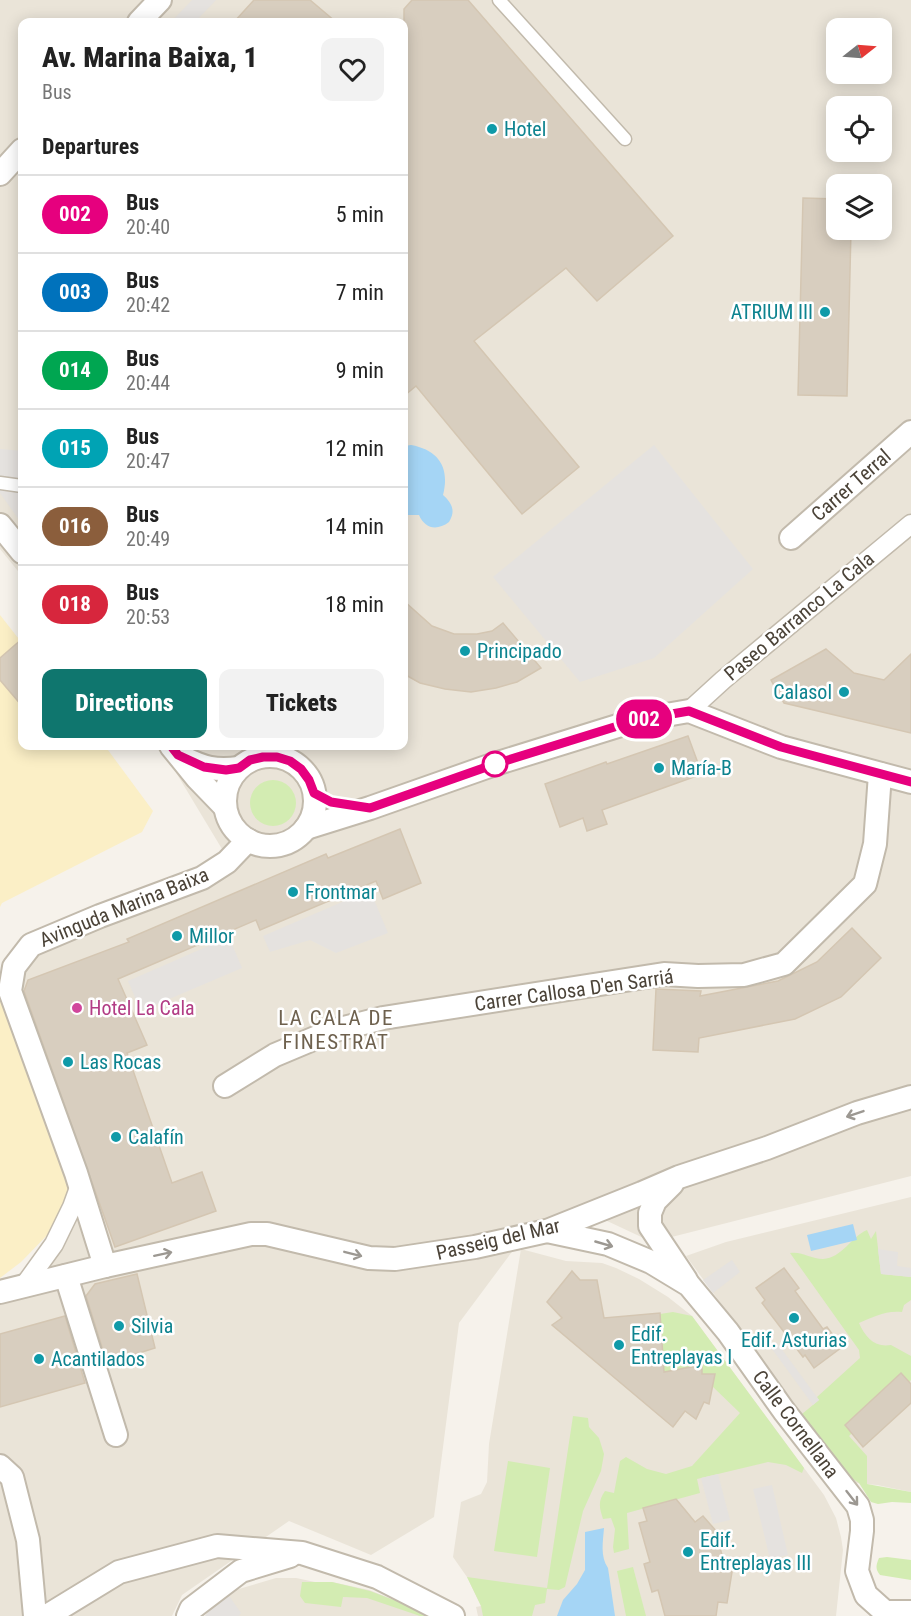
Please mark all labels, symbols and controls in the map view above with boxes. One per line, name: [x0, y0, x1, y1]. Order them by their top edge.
north arrow: [826, 18, 892, 84]
map controls: [826, 18, 892, 240]
button: heart: [321, 38, 384, 101]
text: Av. Marina Baixa, 1: [42, 41, 258, 74]
text: Bus: [42, 80, 72, 104]
button: locate: [826, 96, 892, 162]
place label: Hotel: [504, 117, 546, 141]
marker: Hotel: [485, 122, 499, 136]
text: Departures: [42, 134, 139, 159]
button: layers: [826, 174, 892, 240]
text: Bus: [126, 190, 159, 215]
text: 002: [59, 202, 91, 226]
text: 5 min: [336, 202, 384, 227]
text: 20:40: [126, 215, 170, 239]
text: Bus: [126, 268, 159, 293]
text: 003: [59, 280, 91, 304]
text: 7 min: [336, 280, 384, 305]
text: 20:42: [126, 293, 170, 317]
place label: ATRIUM III: [731, 300, 813, 324]
marker: ATRIUM III: [818, 305, 832, 319]
text: Bus: [126, 346, 159, 371]
text: 014: [59, 358, 91, 382]
text: 9 min: [336, 358, 384, 383]
text: 20:44: [126, 371, 170, 395]
text: Bus: [126, 424, 159, 449]
text: 015: [59, 436, 91, 460]
text: 12 min: [325, 436, 384, 461]
street label: Carrer Terral: [806, 444, 896, 526]
text: 20:47: [126, 449, 170, 473]
text: Bus: [126, 502, 159, 527]
text: 016: [59, 514, 91, 538]
text: 14 min: [325, 514, 384, 539]
text: 20:49: [126, 527, 170, 551]
street label: Paseo Barranco La Cala: [719, 546, 879, 686]
text: Bus: [126, 580, 159, 605]
text: 018: [59, 592, 91, 616]
text: 18 min: [325, 592, 384, 617]
text: 20:53: [126, 605, 170, 629]
place label: Principado: [477, 639, 562, 663]
marker: Principado: [458, 644, 472, 658]
button: Directions: [42, 669, 207, 738]
button: Tickets: [219, 669, 384, 738]
place label: Calasol: [773, 680, 832, 704]
marker: Calasol: [837, 685, 851, 699]
line badge: 002: [610, 700, 678, 738]
text: 002: [628, 707, 660, 731]
unlabelled marker: [482, 751, 508, 777]
place label: María-B: [671, 756, 732, 780]
marker: María-B: [652, 761, 666, 775]
street label: Avinguda Marina Baixa: [36, 862, 212, 952]
place label: Frontmar: [305, 880, 377, 904]
marker: Frontmar: [286, 885, 300, 899]
place label: Millor: [189, 924, 234, 948]
marker: Millor: [170, 929, 184, 943]
street label: Carrer Callosa D'en Sarriá: [473, 964, 675, 1016]
place label: Hotel La Cala: [89, 996, 195, 1020]
marker: Hotel La Cala: [70, 1001, 84, 1015]
district label: LA CALA DE FINESTRAT: [278, 1006, 394, 1054]
place label: Las Rocas: [80, 1050, 161, 1074]
marker: Las Rocas: [61, 1055, 75, 1069]
one-way arrow: [846, 1110, 865, 1121]
place label: Calafín: [128, 1125, 184, 1149]
marker: Calafín: [109, 1130, 123, 1144]
street label: Passeig del Mar: [434, 1213, 562, 1265]
one-way arrow: [594, 1239, 613, 1250]
one-way arrow: [153, 1247, 172, 1259]
one-way arrow: [343, 1249, 362, 1261]
marker: Edif. Asturias: [787, 1311, 801, 1325]
place label: Silvia: [131, 1314, 173, 1338]
marker: Silvia: [112, 1319, 126, 1333]
place label: Edif. Entreplayas I: [631, 1322, 732, 1369]
place label: Edif. Asturias: [741, 1328, 847, 1352]
marker: Edif. Entreplayas I: [612, 1338, 626, 1352]
place label: Acantilados: [51, 1347, 145, 1371]
marker: Acantilados: [32, 1352, 46, 1366]
street label: Calle Cornellana: [748, 1365, 844, 1483]
one-way arrow: [845, 1490, 858, 1506]
place label: Edif. Entreplayas III: [700, 1528, 811, 1575]
marker: Edif. Entreplayas III: [681, 1545, 695, 1559]

